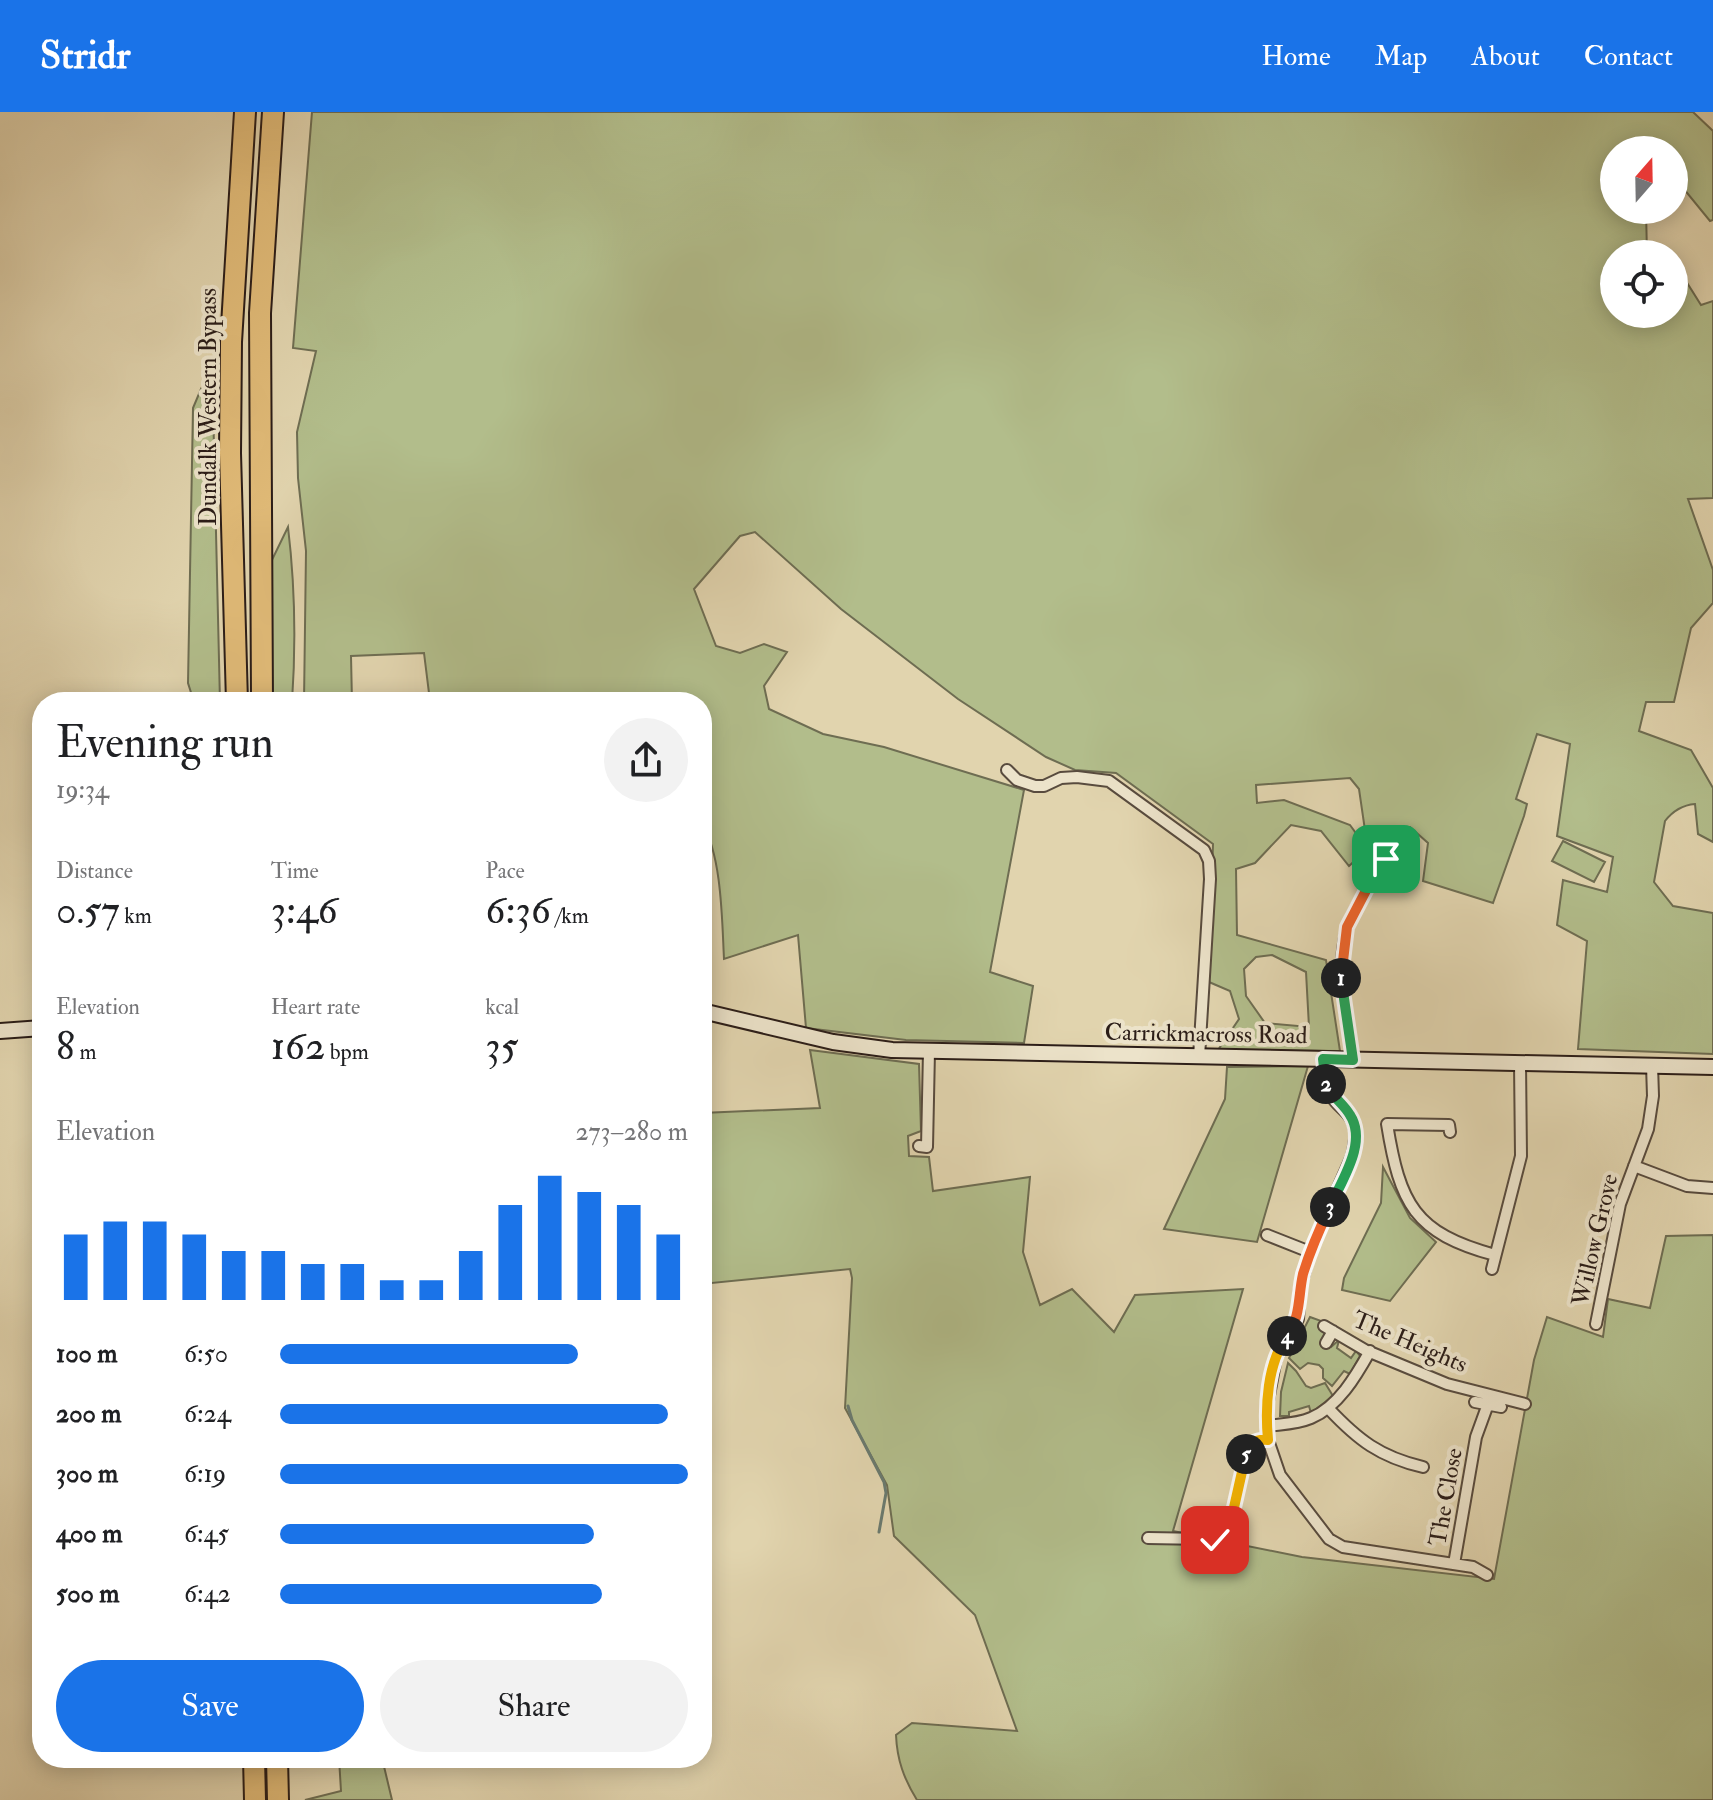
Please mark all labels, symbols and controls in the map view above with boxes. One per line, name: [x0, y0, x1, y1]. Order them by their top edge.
text: Stridr: [40, 32, 130, 80]
text: Home: [1261, 39, 1331, 74]
text: Map: [1375, 39, 1427, 74]
text: About: [1471, 39, 1540, 74]
text: Contact: [1584, 39, 1673, 74]
north arrow: [1600, 136, 1688, 224]
map controls: [1600, 136, 1688, 328]
button: locate: [1600, 240, 1688, 328]
street label: Dundalk Western Bypass: [193, 288, 224, 526]
text: Evening run: [56, 716, 274, 771]
button: share: [604, 718, 688, 802]
text: 19:34: [56, 774, 109, 806]
pin: [1352, 825, 1420, 893]
icon: arrive: [1364, 837, 1408, 881]
text: Distance: [56, 857, 133, 885]
text: Time: [271, 857, 319, 885]
text: Pace: [485, 857, 525, 885]
text: 0.57: [56, 885, 120, 936]
text: 3:46: [271, 885, 338, 936]
text: 6:36: [485, 885, 551, 936]
text: km: [120, 902, 152, 930]
text: /km: [551, 902, 589, 930]
pin: 1: [1321, 958, 1361, 998]
text: 1: [1337, 964, 1345, 992]
text: Elevation: [56, 993, 140, 1021]
text: Heart rate: [271, 993, 360, 1021]
text: kcal: [485, 993, 519, 1021]
street label: Carrickmacross Road: [1104, 1017, 1308, 1051]
text: 8: [56, 1021, 75, 1072]
text: 162: [271, 1021, 325, 1072]
text: 35: [485, 1021, 518, 1072]
text: m: [75, 1038, 96, 1066]
text: bpm: [325, 1038, 369, 1066]
pin: 2: [1306, 1064, 1346, 1104]
text: 2: [1320, 1070, 1332, 1098]
text: Elevation: [56, 1116, 155, 1148]
text: 273–280 m: [575, 1116, 688, 1148]
street label: Willow Grove: [1565, 1171, 1625, 1310]
pin: 3: [1310, 1187, 1350, 1227]
text: 3: [1326, 1193, 1334, 1221]
street label: The Heights: [1348, 1304, 1472, 1380]
pin: 4: [1267, 1316, 1307, 1356]
text: 4: [1281, 1322, 1293, 1350]
text: 100 m: [56, 1338, 117, 1370]
text: 6:50: [184, 1338, 228, 1370]
text: 200 m: [56, 1398, 121, 1430]
text: 6:24: [184, 1398, 231, 1430]
pin: 5: [1226, 1434, 1266, 1474]
text: 5: [1241, 1440, 1251, 1468]
street label: The Close: [1422, 1446, 1470, 1548]
text: 300 m: [56, 1458, 118, 1490]
text: 6:19: [184, 1458, 226, 1490]
pin: [1181, 1506, 1249, 1574]
text: 400 m: [56, 1518, 122, 1550]
text: 6:45: [184, 1518, 229, 1550]
icon: check: [1193, 1518, 1237, 1562]
text: 500 m: [56, 1578, 120, 1610]
text: 6:42: [184, 1578, 231, 1610]
button: Save: [56, 1660, 364, 1752]
button: Share: [380, 1660, 688, 1752]

